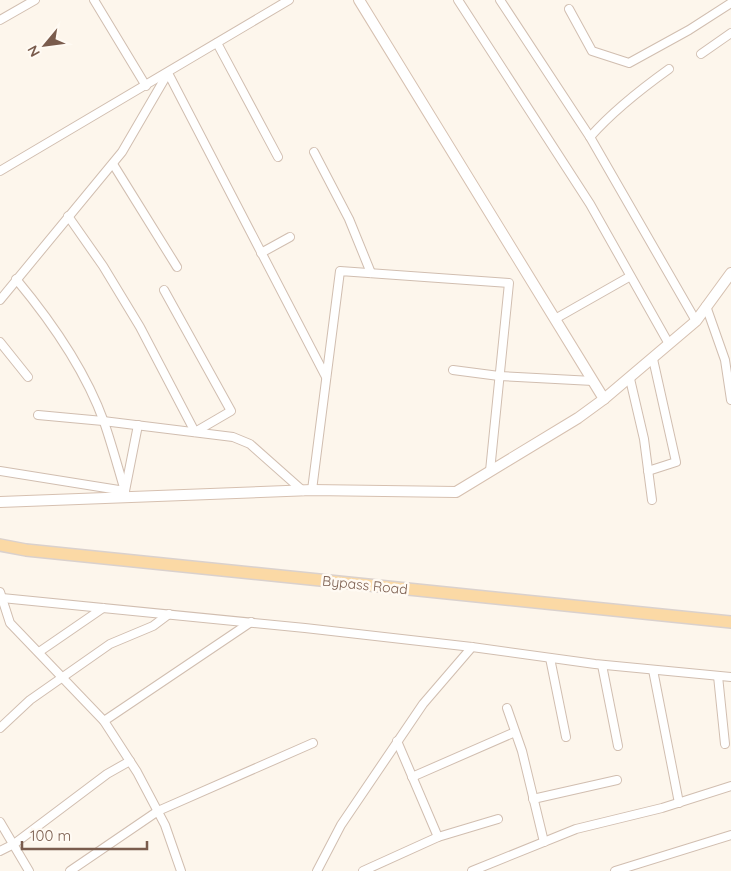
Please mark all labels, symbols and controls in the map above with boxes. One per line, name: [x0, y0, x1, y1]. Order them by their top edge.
north arrow: [20, 20, 70, 70]
text: N: [23, 42, 44, 60]
street label: Bypass Road: [321, 572, 409, 598]
scale bar: [22, 818, 148, 850]
text: 100 m: [30, 826, 71, 845]

